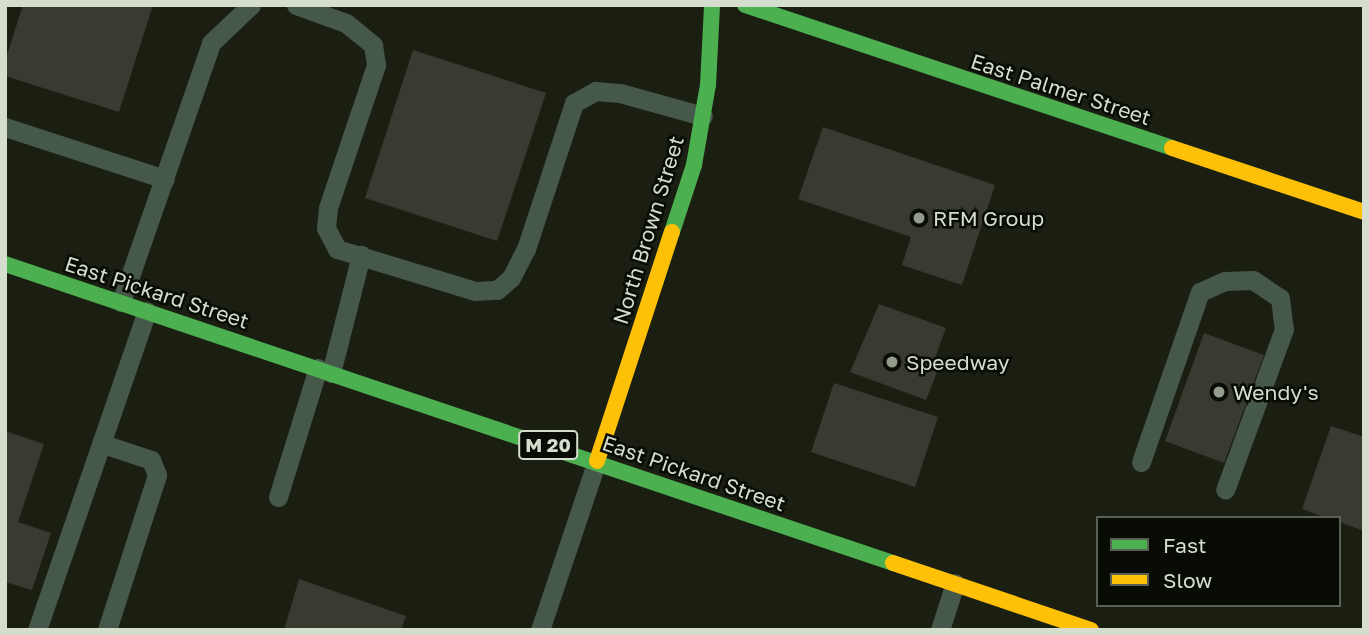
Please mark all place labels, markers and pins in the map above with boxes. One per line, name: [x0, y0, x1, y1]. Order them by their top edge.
place label: RFM Group: [933, 205, 1044, 231]
marker: RFM Group: [911, 210, 927, 226]
place label: Speedway: [906, 349, 1009, 375]
marker: Speedway: [884, 354, 900, 370]
place label: Wendy's: [1233, 379, 1319, 405]
marker: Wendy's: [1211, 384, 1227, 400]

